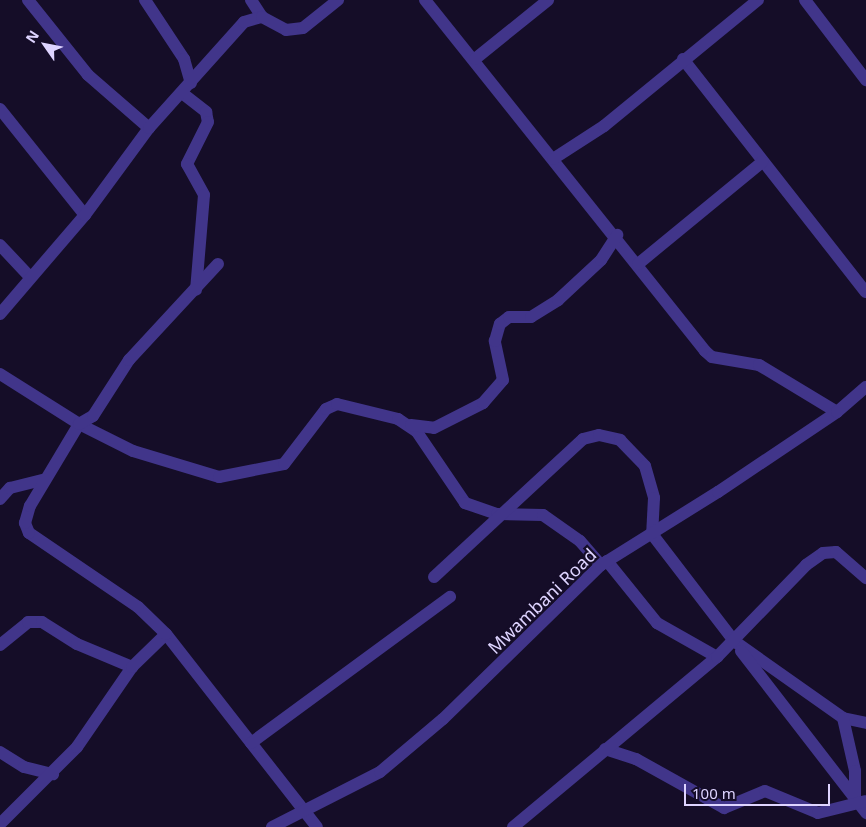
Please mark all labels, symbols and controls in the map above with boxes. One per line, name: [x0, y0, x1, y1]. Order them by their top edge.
north arrow: [20, 20, 70, 70]
text: N: [21, 27, 43, 47]
street label: Mwambani Road: [483, 544, 601, 658]
scale bar: [686, 774, 832, 806]
text: 100 m: [692, 783, 736, 803]

